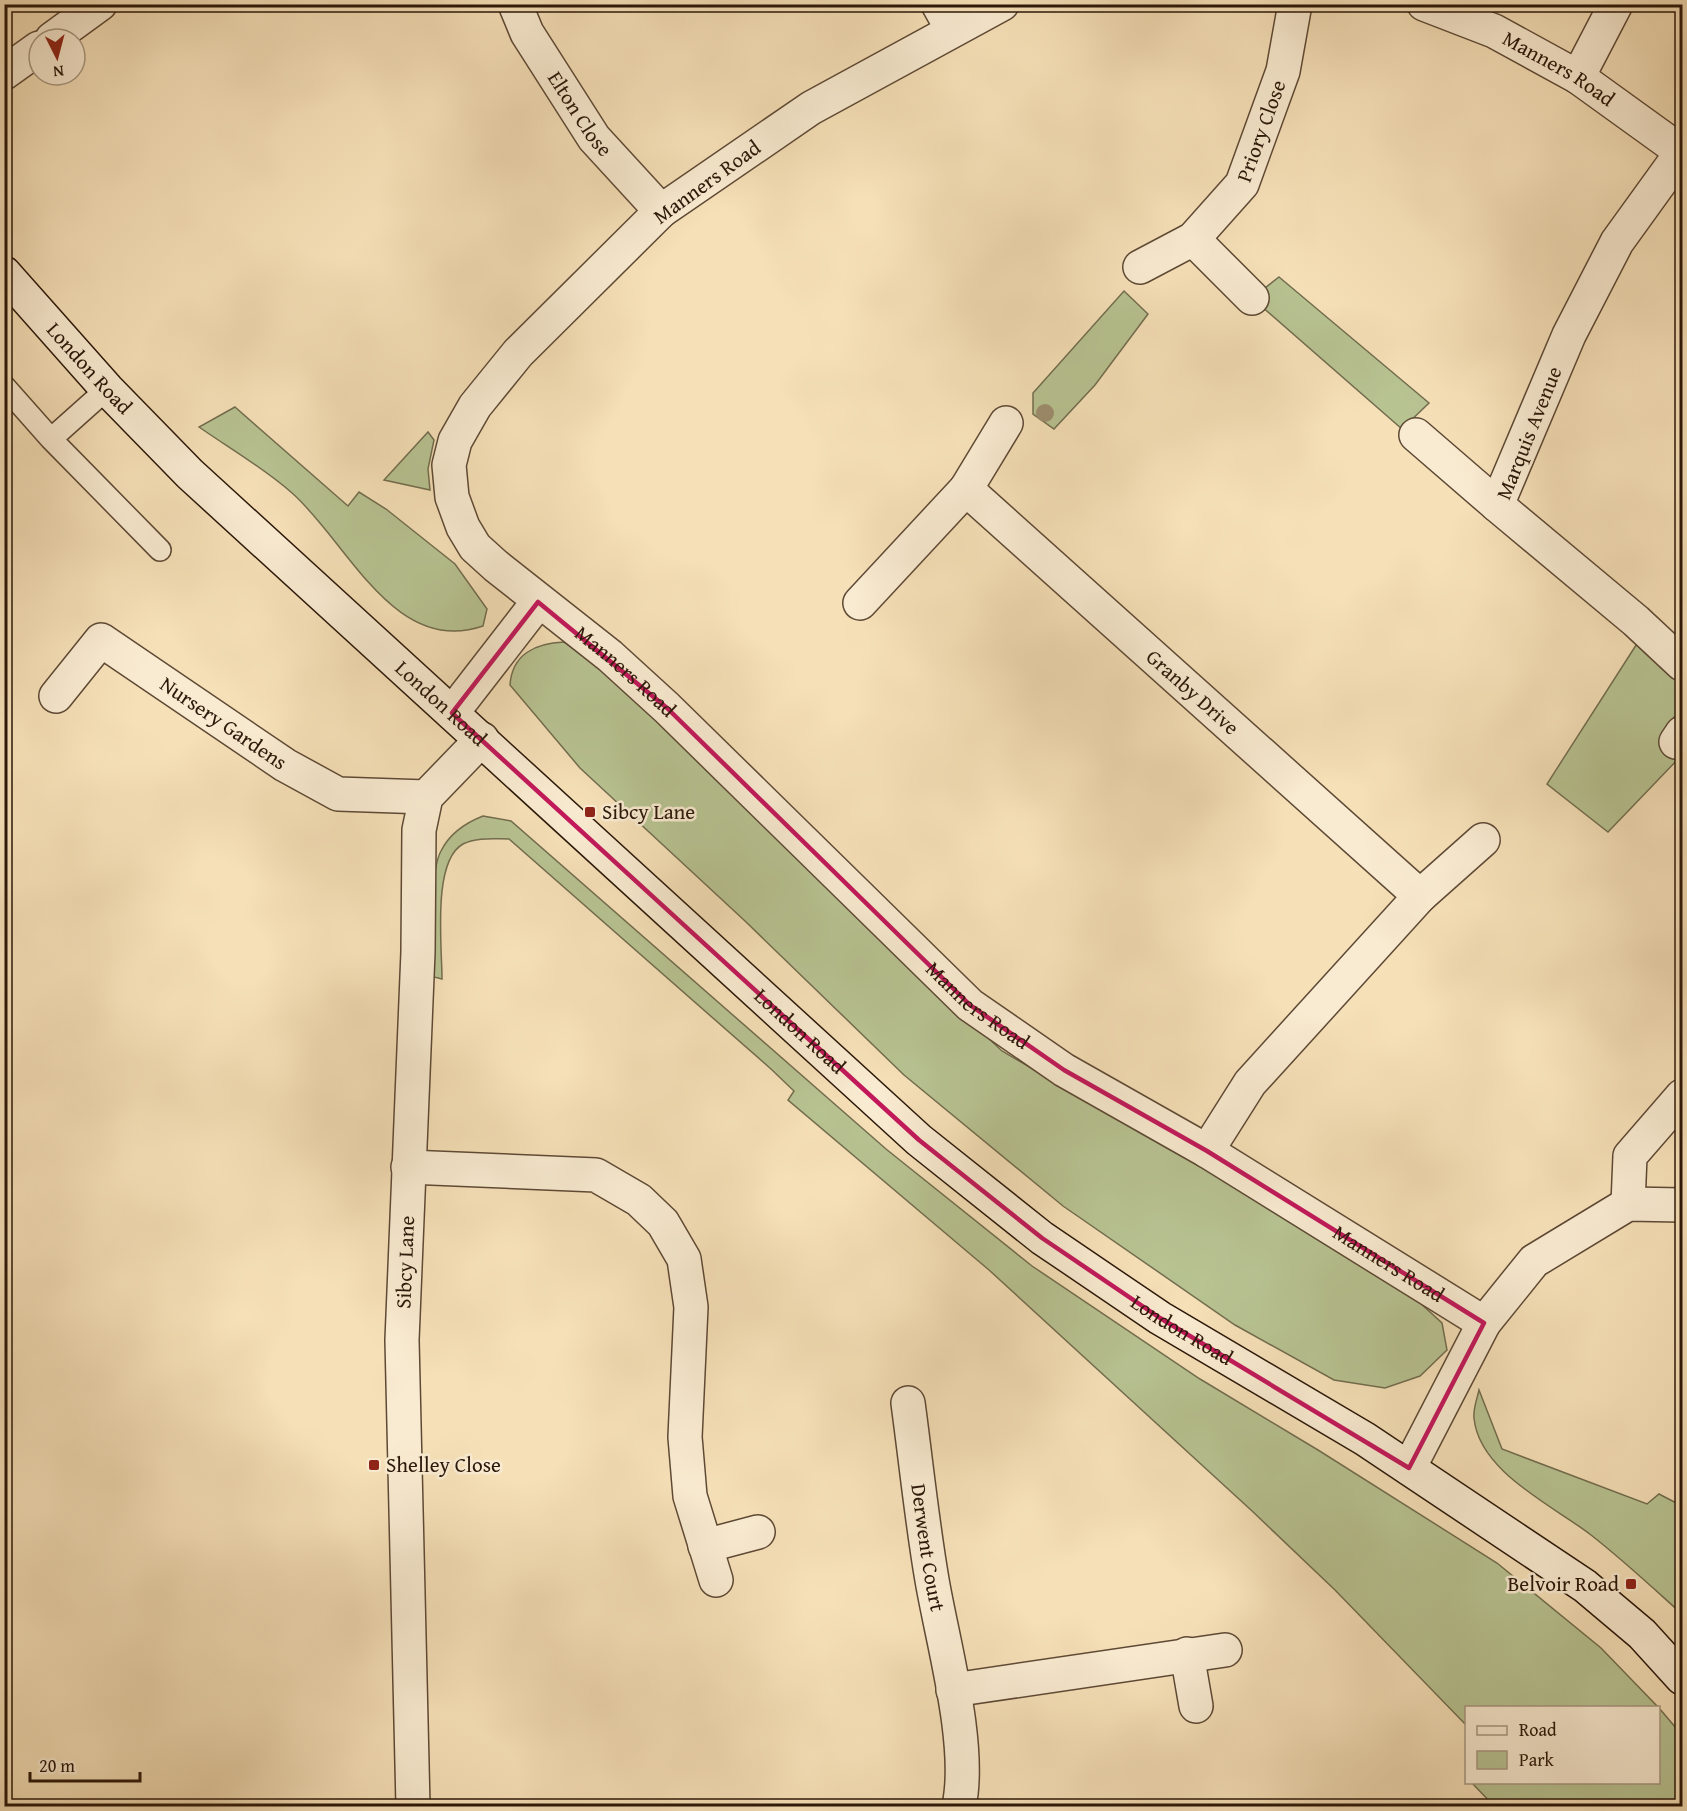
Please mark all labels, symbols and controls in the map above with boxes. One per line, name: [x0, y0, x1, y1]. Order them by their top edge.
street label: Manners Road: [1497, 23, 1622, 114]
north arrow: [27, 27, 87, 87]
text: N: [52, 59, 65, 84]
street label: Elton Close: [540, 65, 620, 164]
street label: Priory Close: [1228, 75, 1294, 186]
street label: Manners Road: [647, 132, 767, 231]
street label: London Road: [40, 315, 140, 422]
street label: Marquis Avenue: [1488, 361, 1569, 504]
street label: Manners Road: [568, 618, 684, 725]
street label: Granby Drive: [1140, 642, 1246, 742]
street label: London Road: [388, 653, 495, 754]
street label: Nursery Gardens: [154, 669, 294, 777]
place label: Sibcy Lane: [602, 796, 695, 827]
marker: Sibcy Lane: [583, 805, 597, 819]
street label: Manners Road: [919, 954, 1037, 1057]
street label: London Road: [747, 981, 854, 1082]
street label: Sibcy Lane: [387, 1215, 422, 1309]
street label: Manners Road: [1327, 1217, 1451, 1310]
street label: London Road: [1125, 1286, 1240, 1373]
place label: Shelley Close: [386, 1449, 501, 1480]
marker: Shelley Close: [367, 1458, 381, 1472]
street label: Derwent Court: [903, 1482, 954, 1615]
place label: Belvoir Road: [1507, 1568, 1620, 1599]
marker: Belvoir Road: [1624, 1577, 1638, 1591]
legend: [1465, 1706, 1660, 1784]
text: Road: [1519, 1716, 1557, 1743]
scale bar: [30, 1745, 140, 1783]
text: Park: [1519, 1746, 1555, 1773]
text: 20 m: [39, 1752, 75, 1779]

